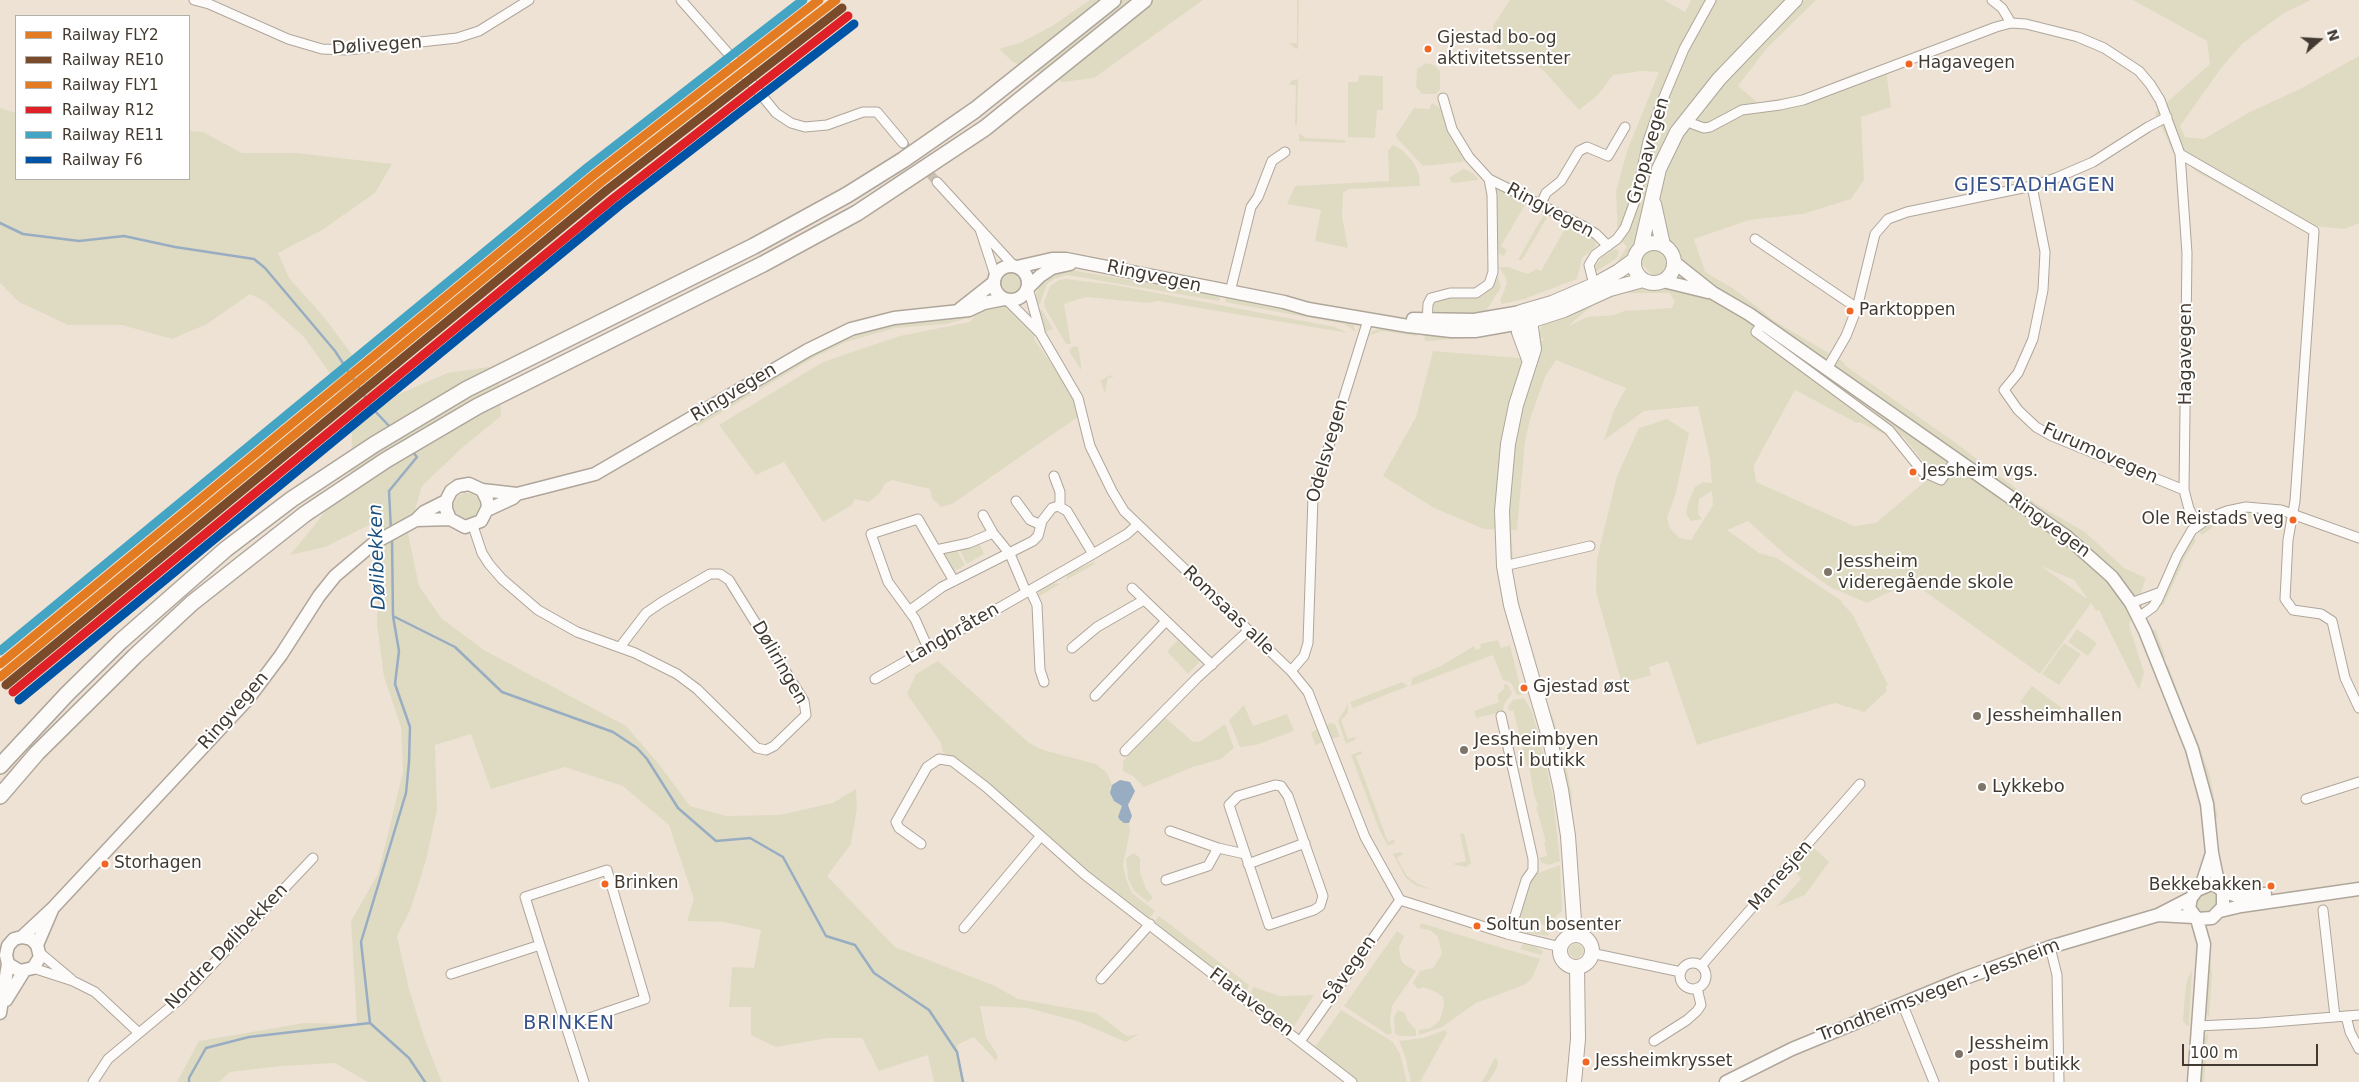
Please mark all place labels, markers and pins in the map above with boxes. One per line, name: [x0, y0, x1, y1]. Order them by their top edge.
place label: Gjestad bo-og aktivitetssenter: [1437, 29, 1570, 69]
marker: Gjestad bo-og aktivitetssenter: [1423, 44, 1433, 54]
place label: Hagavegen: [1918, 54, 2015, 74]
marker: Hagavegen: [1904, 59, 1914, 69]
place label: Parktoppen: [1859, 301, 1956, 321]
marker: Parktoppen: [1845, 306, 1855, 316]
place label: Jessheim vgs.: [1922, 462, 2038, 482]
marker: Jessheim vgs.: [1908, 467, 1918, 477]
place label: Ole Reistads veg: [2142, 510, 2284, 530]
marker: Ole Reistads veg: [2288, 515, 2298, 525]
place label: Jessheim videregående skole: [1838, 551, 2014, 594]
marker: Jessheim videregående skole: [1822, 566, 1834, 578]
place label: Gjestad øst: [1533, 678, 1629, 698]
marker: Gjestad øst: [1519, 683, 1529, 693]
place label: Jessheimhallen: [1987, 705, 2122, 727]
marker: Jessheimhallen: [1971, 710, 1983, 722]
place label: Jessheimbyen post i butikk: [1474, 729, 1599, 772]
marker: Jessheimbyen post i butikk: [1458, 744, 1470, 756]
place label: Lykkebo: [1992, 776, 2065, 798]
marker: Lykkebo: [1976, 781, 1988, 793]
place label: Storhagen: [114, 854, 202, 874]
marker: Storhagen: [100, 859, 110, 869]
place label: Brinken: [614, 874, 679, 894]
place label: Bekkebakken: [2149, 876, 2262, 896]
marker: Brinken: [600, 879, 610, 889]
marker: Bekkebakken: [2266, 881, 2276, 891]
place label: Soltun bosenter: [1486, 916, 1621, 936]
marker: Soltun bosenter: [1472, 921, 1482, 931]
place label: Jessheim post i butikk: [1969, 1033, 2080, 1076]
marker: Jessheim post i butikk: [1953, 1048, 1965, 1060]
place label: Jessheimkrysset: [1595, 1052, 1732, 1072]
marker: Jessheimkrysset: [1581, 1057, 1591, 1067]

